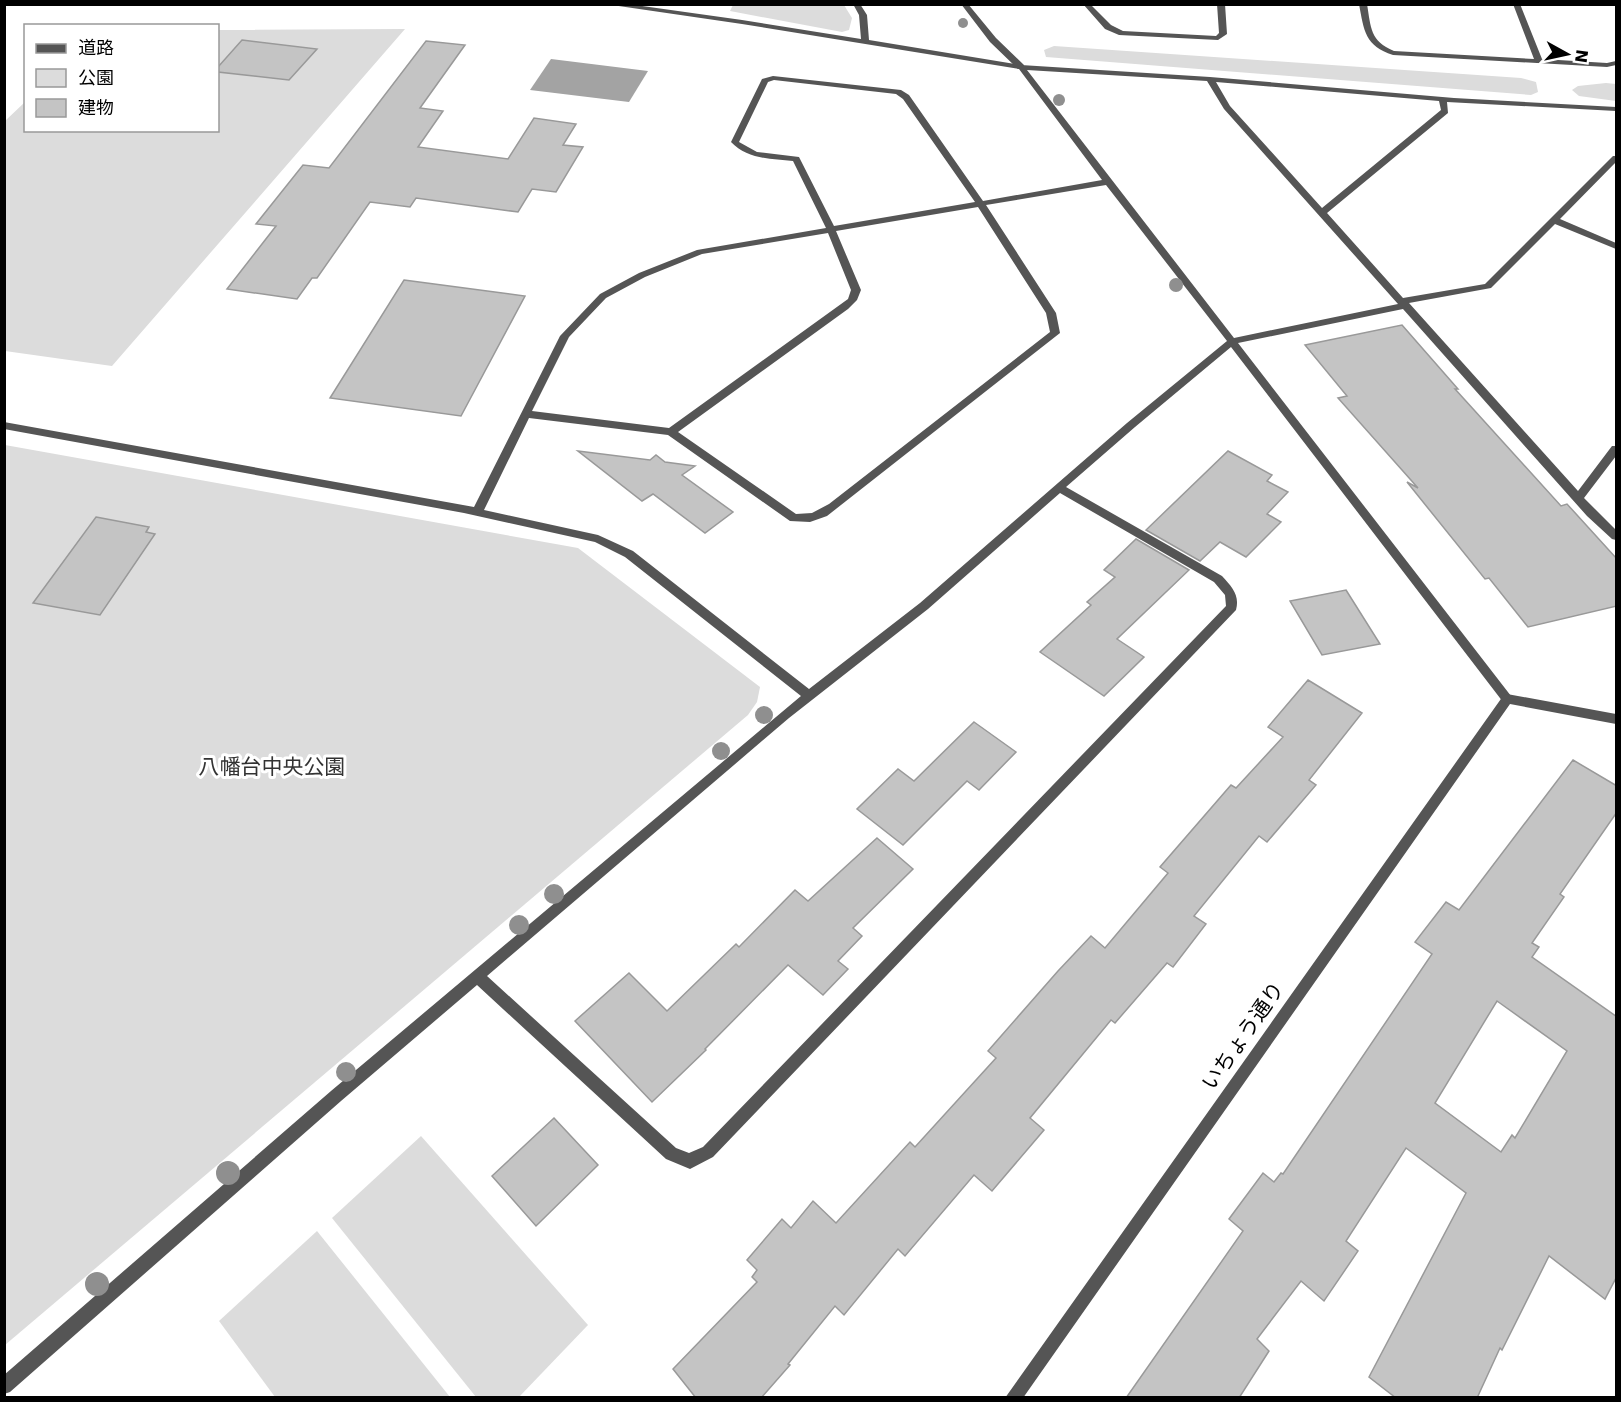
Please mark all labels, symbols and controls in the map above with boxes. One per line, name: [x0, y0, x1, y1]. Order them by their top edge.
legend: [24, 24, 219, 132]
north arrow: [1537, 24, 1597, 84]
text: 道路: [78, 37, 114, 58]
text: N: [1571, 48, 1592, 64]
text: 公園: [78, 67, 114, 88]
text: 建物: [78, 97, 114, 118]
park label: 八幡台中央公園: [199, 755, 346, 779]
street label: いちょう通り: [1197, 978, 1289, 1094]

